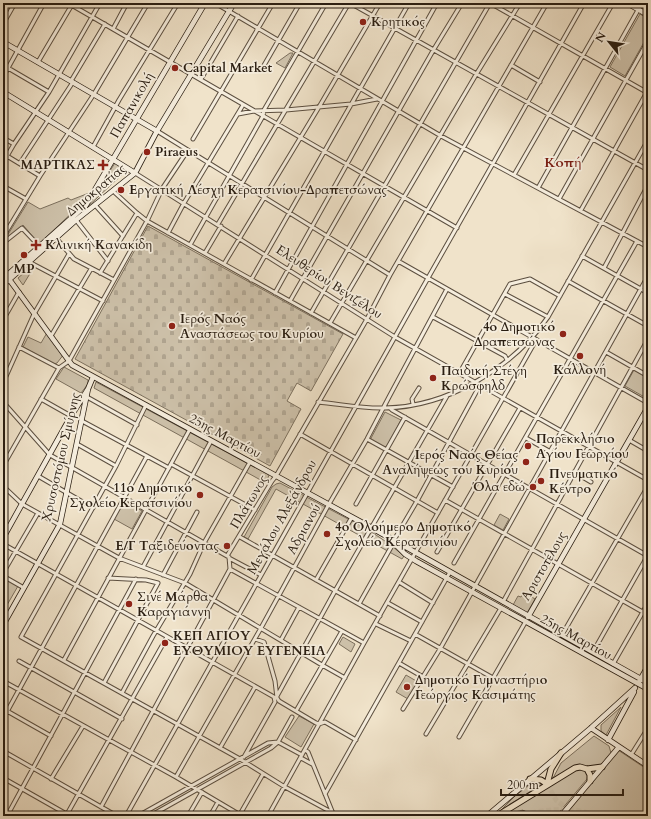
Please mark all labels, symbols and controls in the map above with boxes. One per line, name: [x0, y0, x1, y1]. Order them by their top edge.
place label: Κρητικός: [371, 13, 425, 31]
marker: Κρητικός: [358, 17, 368, 27]
north arrow: [589, 22, 629, 62]
text: N: [592, 29, 610, 45]
place label: Capital Market: [183, 59, 273, 77]
marker: Capital Market: [170, 63, 180, 73]
street label: Παπανικολή: [106, 69, 158, 141]
place label: Piraeus: [155, 143, 198, 161]
marker: Piraeus: [142, 147, 152, 157]
district label: Κοπή: [544, 153, 582, 172]
place label: ΜΑΡΤΙΚΑΣ: [21, 156, 95, 174]
street label: Δημοκρατίας: [62, 159, 130, 220]
marker: ΜΑΡΤΙΚΑΣ: [98, 160, 108, 170]
place label: Εργατική Λέσχη Κερατσινίου-Δραπετσώνας: [129, 181, 388, 199]
marker: Εργατική Λέσχη Κερατσινίου-Δραπετσώνας: [116, 185, 126, 195]
place label: Κλινική Κανακίδη: [45, 236, 152, 254]
marker: Κλινική Κανακίδη: [30, 239, 42, 251]
street label: Ελευθερίου Βενιζέλου: [272, 241, 386, 323]
marker: MP: [19, 250, 29, 260]
place label: MP: [14, 260, 34, 278]
place label: Ιερός Ναός Αναστάσεως του Κυρίου: [180, 310, 324, 343]
place label: 4ο Δημοτικό Δραπετσώνας: [474, 318, 555, 351]
marker: Ιερός Ναός Αναστάσεως του Κυρίου: [167, 321, 177, 331]
marker: 4ο Δημοτικό Δραπετσώνας: [558, 329, 568, 339]
marker: Καλλονή: [575, 351, 585, 361]
place label: Καλλονή: [553, 361, 607, 379]
place label: Παιδική Στέγη Κρώσφηλδ: [441, 362, 527, 395]
marker: Παιδική Στέγη Κρώσφηλδ: [428, 373, 438, 383]
street label: Χρυσοστόμου Σμύρνης: [37, 390, 85, 523]
street label: 25ης Μαρτίου: [186, 409, 264, 463]
place label: Παρεκκλήσιο Αγίου Γεωργίου: [536, 430, 629, 463]
marker: Παρεκκλήσιο Αγίου Γεωργίου: [523, 441, 533, 451]
place label: Ιερός Ναός Θείας Αναλήψεως του Κυρίου: [382, 446, 518, 479]
street label: Μεγάλου Αλεξάνδρου: [243, 456, 321, 578]
marker: Ιερός Ναός Θείας Αναλήψεως του Κυρίου: [521, 457, 531, 467]
place label: Πνευματικό Κέντρο: [549, 465, 618, 498]
street label: Πλάτωνος: [226, 471, 272, 532]
marker: Πνευματικό Κέντρο: [536, 476, 546, 486]
place label: Όλα εδώ: [472, 478, 525, 496]
place label: 11o Δημοτικό Σχολείο Κερατσινίου: [69, 479, 192, 512]
marker: Όλα εδώ: [528, 482, 538, 492]
marker: 11o Δημοτικό Σχολείο Κερατσινίου: [195, 490, 205, 500]
street label: Αδριανού: [283, 500, 325, 558]
place label: 4o Ολοήμερο Δημοτικό Σχολείο Κερατσινίου: [335, 518, 472, 551]
street label: Αριστοτέλους: [517, 528, 571, 604]
marker: 4o Ολοήμερο Δημοτικό Σχολείο Κερατσινίου: [322, 529, 332, 539]
place label: Ε/Γ Ταξιδεύοντας: [115, 537, 219, 555]
marker: Ε/Γ Ταξιδεύοντας: [222, 541, 232, 551]
place label: Σινέ Μάρθα Καραγιάννη: [137, 588, 211, 621]
marker: Σινέ Μάρθα Καραγιάννη: [124, 599, 134, 609]
street label: 25ης Μαρτίου: [537, 610, 615, 664]
place label: ΚΕΠ ΑΓΙΟΥ ΕΥΘΥΜΙΟΥ ΕΥΓΕΝΕΙΑ: [173, 627, 326, 660]
marker: ΚΕΠ ΑΓΙΟΥ ΕΥΘΥΜΙΟΥ ΕΥΓΕΝΕΙΑ: [160, 638, 170, 648]
place label: Δημοτικό Γυμναστήριο Γεώργιος Κασιμάτης: [415, 671, 548, 704]
marker: Δημοτικό Γυμναστήριο Γεώργιος Κασιμάτης: [402, 682, 412, 692]
scale bar: [501, 771, 623, 797]
text: 200 m: [507, 777, 540, 793]

